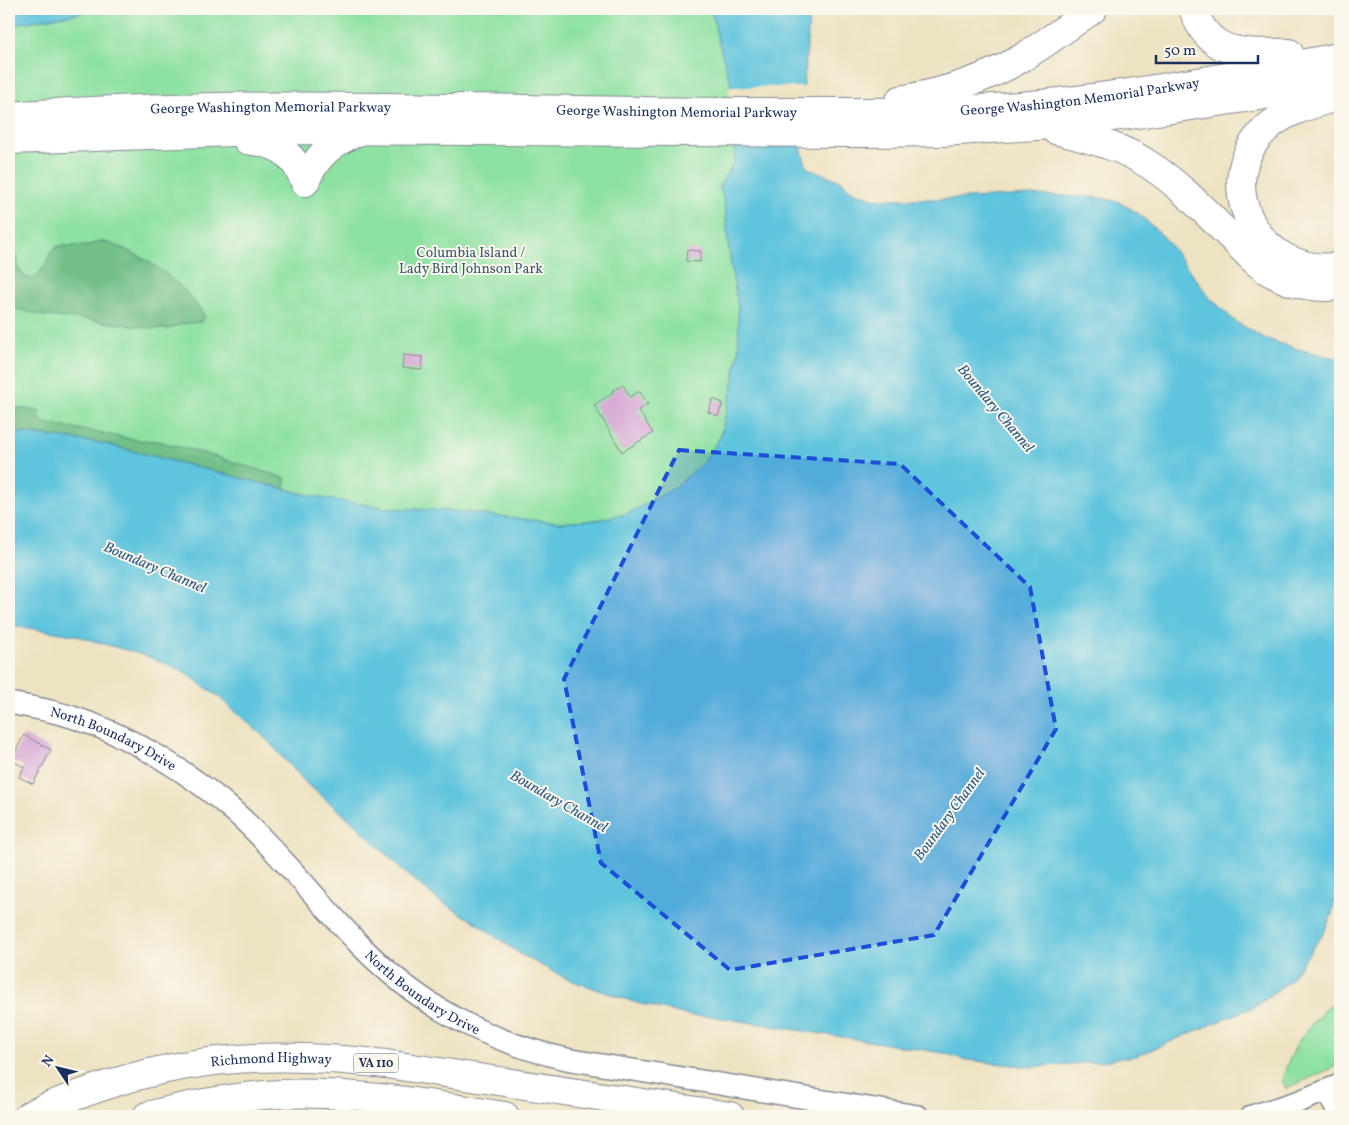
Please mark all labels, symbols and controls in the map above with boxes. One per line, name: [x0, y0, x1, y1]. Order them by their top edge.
scale bar: [1156, 32, 1259, 64]
text: 50 m: [1164, 41, 1196, 62]
street label: George Washington Memorial Parkway: [960, 74, 1202, 121]
street label: George Washington Memorial Parkway: [150, 98, 392, 120]
street label: George Washington Memorial Parkway: [556, 102, 798, 123]
park label: Columbia Island / Lady Bird Johnson Park: [399, 244, 543, 279]
water label: Boundary Channel: [952, 360, 1038, 458]
water label: Boundary Channel: [100, 537, 209, 600]
street label: North Boundary Drive: [48, 703, 180, 776]
water label: Boundary Channel: [910, 764, 991, 865]
water label: Boundary Channel: [506, 766, 611, 839]
street label: North Boundary Drive: [360, 947, 483, 1040]
north arrow: [32, 1042, 82, 1092]
street label: Richmond Highway: [210, 1049, 333, 1073]
text: N: [38, 1052, 59, 1071]
road number: VA 110: [354, 1054, 398, 1072]

